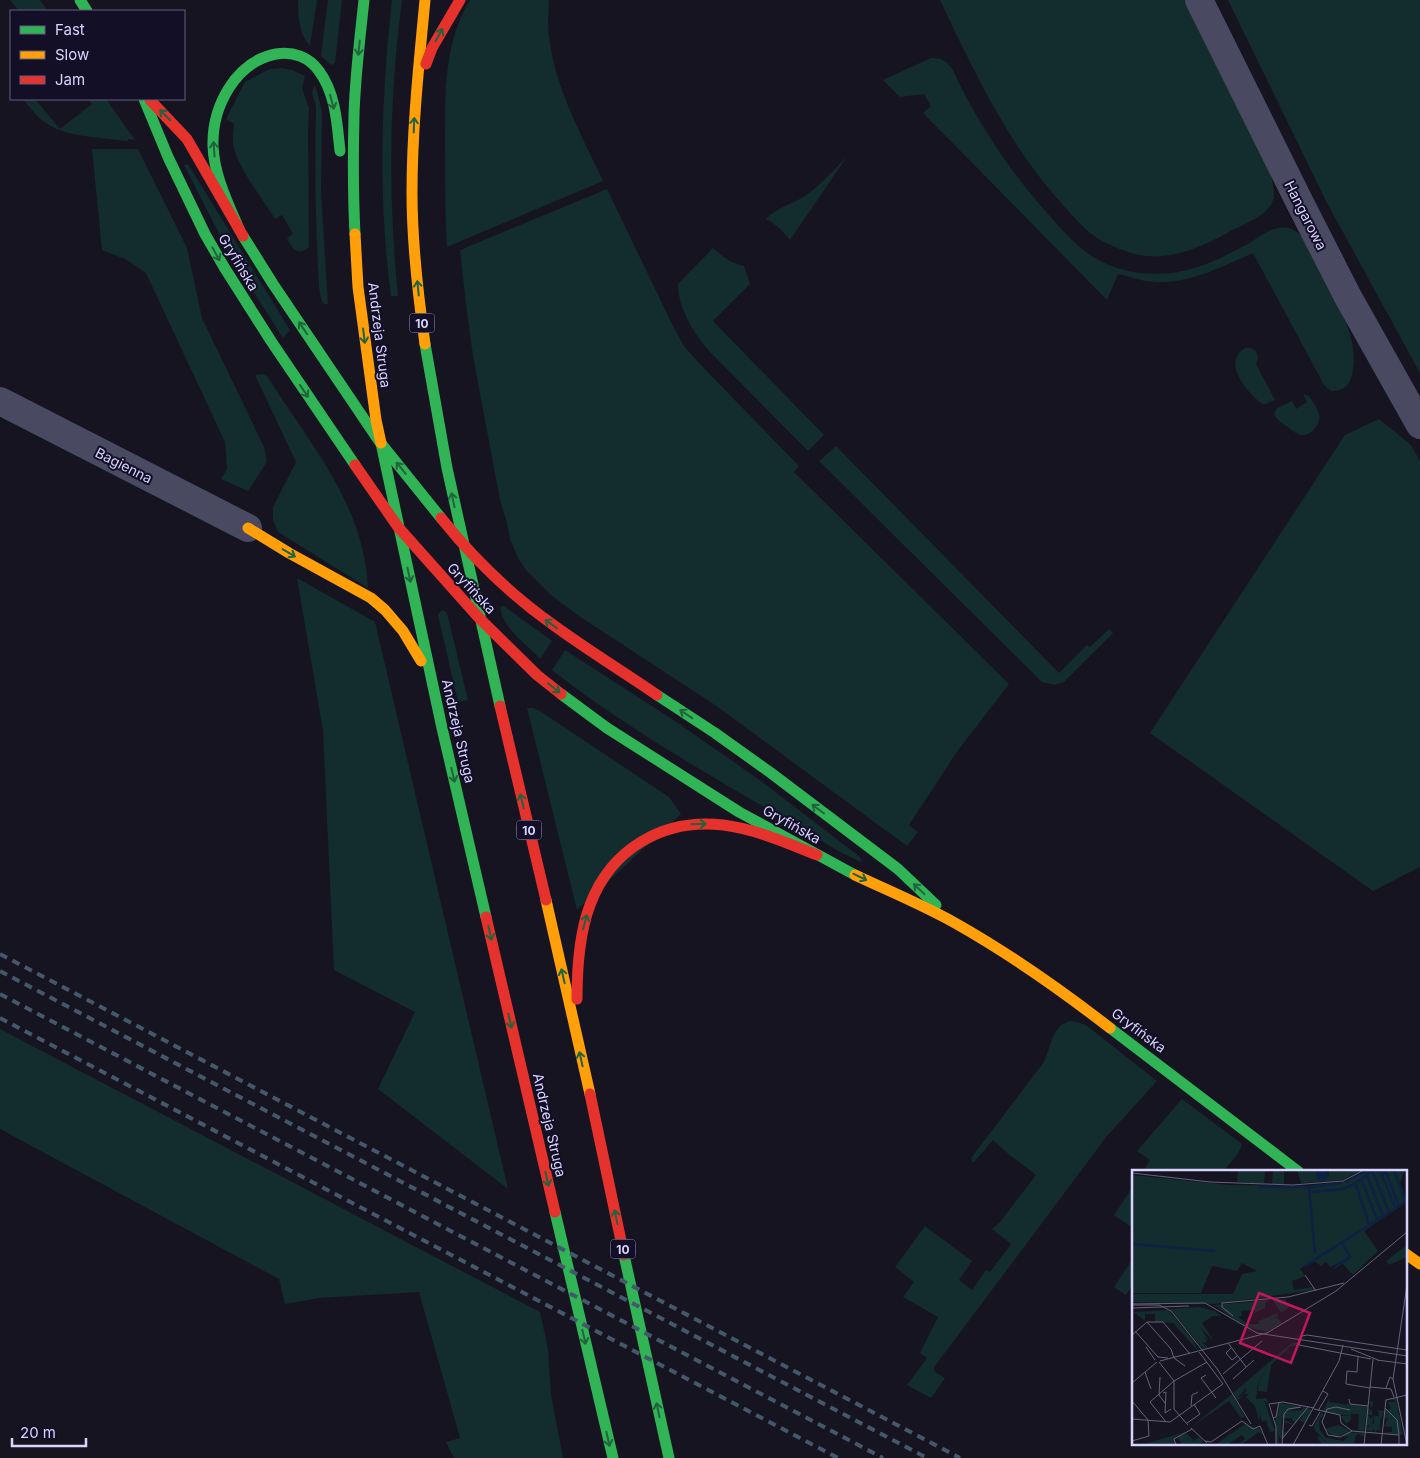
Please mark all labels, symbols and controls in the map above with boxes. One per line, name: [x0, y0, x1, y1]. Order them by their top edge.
legend: [10, 10, 185, 100]
text: Fast: [55, 20, 85, 39]
one-way arrow: [435, 28, 445, 42]
one-way arrow: [354, 40, 364, 56]
text: Slow: [55, 45, 89, 64]
text: Jam: [55, 70, 85, 89]
one-way arrow: [328, 94, 338, 110]
one-way arrow: [159, 109, 171, 121]
one-way arrow: [410, 118, 419, 134]
one-way arrow: [209, 141, 219, 157]
street label: Hangarowa: [1281, 178, 1331, 252]
street label: Gryfińska: [215, 230, 263, 294]
one-way arrow: [212, 247, 222, 261]
one-way arrow: [413, 280, 423, 296]
street label: Andrzeja Struga: [365, 281, 395, 389]
road number: 10: [410, 314, 434, 332]
one-way arrow: [298, 321, 308, 335]
one-way arrow: [359, 327, 369, 343]
one-way arrow: [299, 384, 309, 398]
street label: Bagienna: [93, 443, 155, 487]
one-way arrow: [395, 462, 406, 475]
one-way arrow: [448, 492, 457, 508]
one-way arrow: [282, 549, 296, 559]
street label: Gryfińska: [444, 559, 500, 617]
one-way arrow: [405, 566, 414, 582]
one-way arrow: [544, 619, 558, 629]
street label: Andrzeja Struga: [439, 677, 479, 785]
one-way arrow: [547, 683, 560, 694]
one-way arrow: [680, 708, 694, 718]
one-way arrow: [449, 767, 459, 783]
one-way arrow: [517, 793, 526, 809]
street label: Gryfińska: [760, 801, 824, 847]
one-way arrow: [811, 804, 825, 814]
one-way arrow: [691, 819, 707, 828]
road number: 10: [516, 820, 542, 840]
one-way arrow: [852, 873, 867, 882]
one-way arrow: [913, 883, 925, 895]
one-way arrow: [581, 915, 590, 931]
one-way arrow: [486, 925, 495, 941]
one-way arrow: [558, 968, 567, 984]
street label: Gryfińska: [1108, 1004, 1170, 1056]
one-way arrow: [506, 1012, 515, 1028]
one-way arrow: [576, 1051, 586, 1067]
street label: Andrzeja Struga: [530, 1071, 570, 1179]
inset map: [1132, 1170, 1408, 1446]
one-way arrow: [543, 1171, 552, 1187]
one-way arrow: [611, 1210, 620, 1226]
road number: 10: [610, 1240, 636, 1258]
one-way arrow: [580, 1329, 589, 1345]
one-way arrow: [653, 1403, 663, 1419]
scale bar: [12, 1416, 86, 1448]
text: 20 m: [20, 1423, 56, 1442]
one-way arrow: [604, 1430, 613, 1446]

